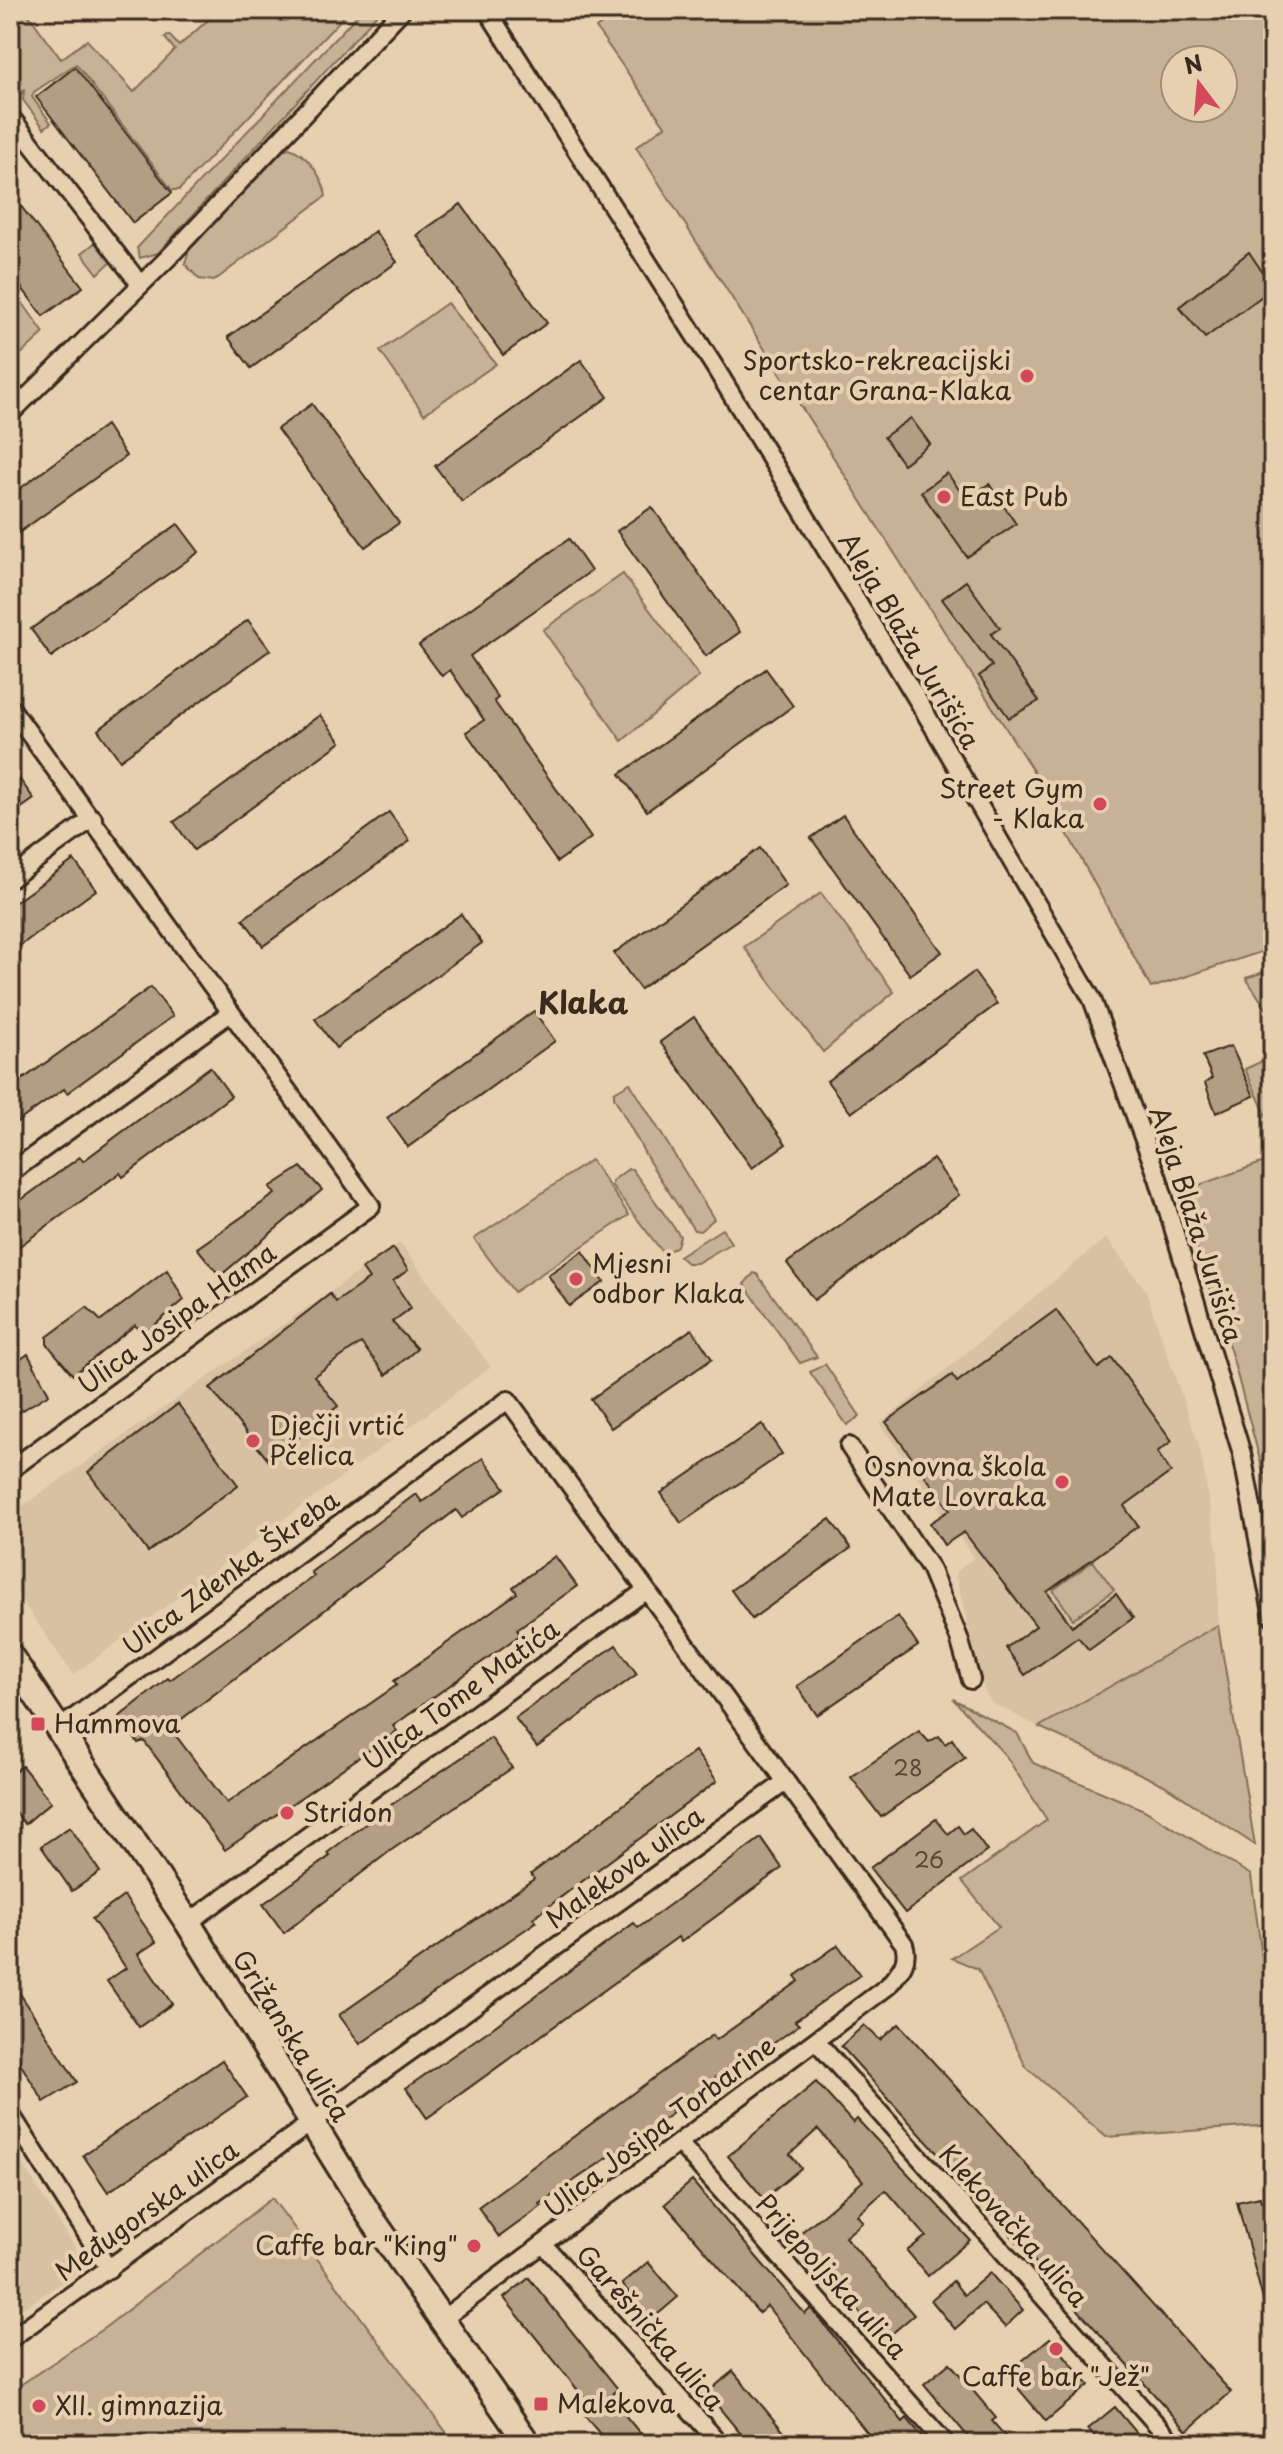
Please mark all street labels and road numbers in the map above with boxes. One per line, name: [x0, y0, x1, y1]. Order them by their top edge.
street label: Aleja Blaža Jurišića: [830, 524, 991, 757]
street label: Aleja Blaža Jurišića: [1141, 1101, 1254, 1349]
street label: Ulica Josipa Hama: [69, 1232, 283, 1403]
street label: Ulica Zdenka Škreba: [114, 1479, 347, 1664]
street label: Ulica Tome Matića: [354, 1609, 567, 1779]
street label: Malekova ulica: [537, 1796, 712, 1937]
street label: Grižanska ulica: [224, 1942, 361, 2129]
street label: Ulica Josipa Torbarine: [535, 2026, 783, 2226]
street label: Međugorska ulica: [46, 2129, 246, 2290]
street label: Klekovačka ulica: [930, 2135, 1098, 2316]
street label: Prijepoljska ulica: [747, 2184, 918, 2368]
street label: Garešnička ulica: [568, 2235, 735, 2419]

